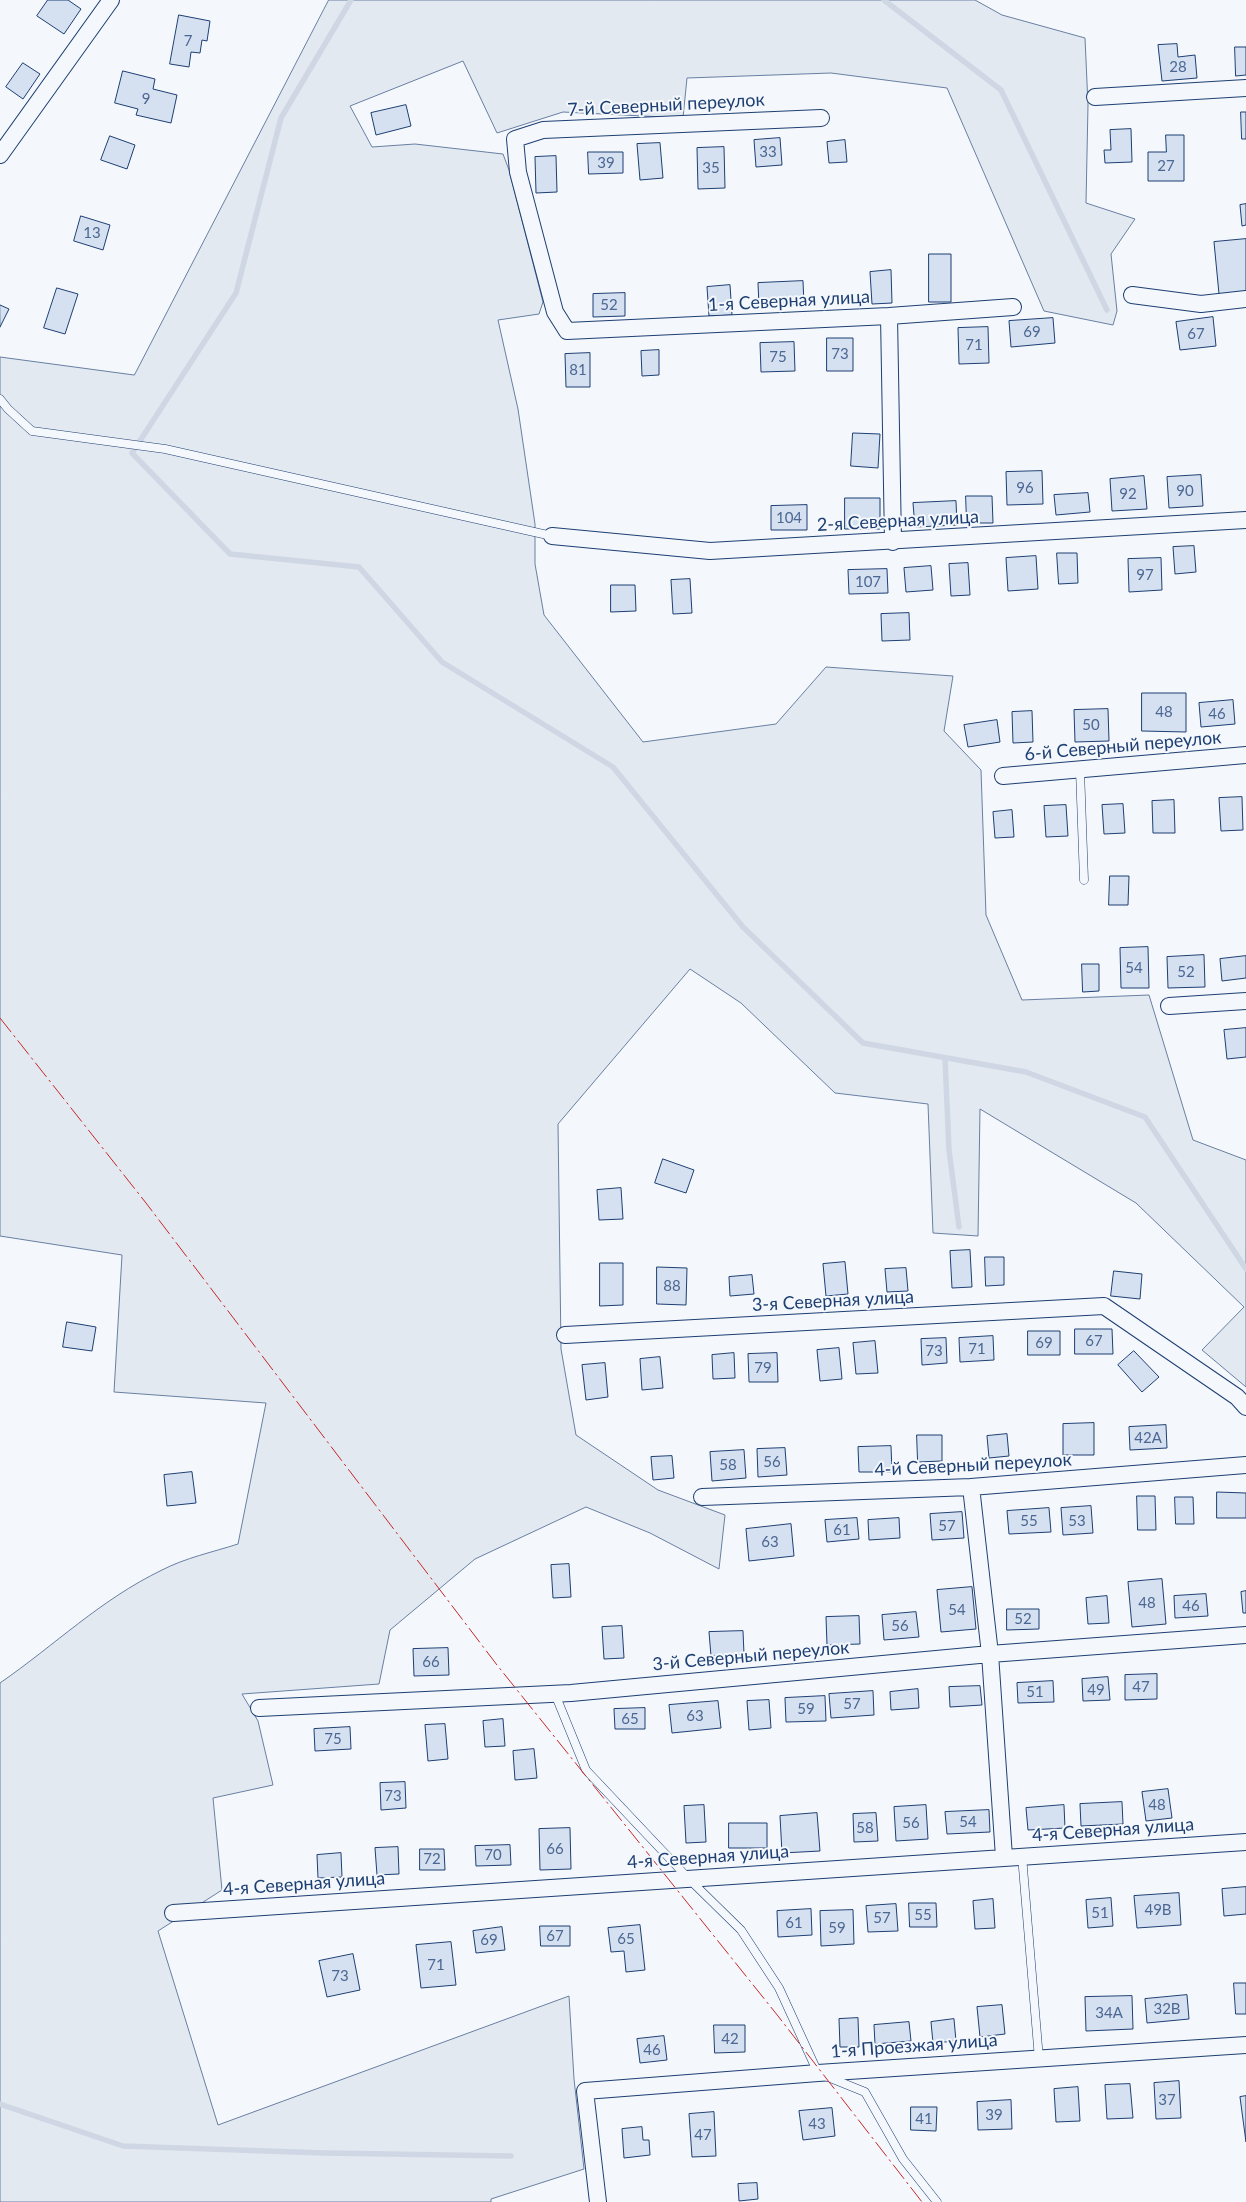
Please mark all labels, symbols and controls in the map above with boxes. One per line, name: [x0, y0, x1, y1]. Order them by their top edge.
house number: 7: [184, 32, 192, 50]
house number: 28: [1169, 58, 1187, 76]
street label: 7-й Северный переулок: [567, 89, 765, 121]
house number: 9: [142, 90, 150, 108]
house number: 33: [759, 143, 777, 161]
house number: 39: [597, 154, 615, 172]
house number: 27: [1157, 157, 1175, 175]
house number: 35: [702, 159, 720, 177]
house number: 13: [83, 224, 101, 242]
street label: 1-я Северная улица: [707, 286, 871, 316]
house number: 52: [600, 296, 618, 314]
house number: 69: [1023, 323, 1041, 341]
house number: 67: [1187, 325, 1205, 343]
house number: 71: [965, 336, 983, 354]
house number: 73: [831, 345, 849, 363]
house number: 75: [769, 348, 787, 366]
house number: 81: [569, 361, 587, 379]
house number: 96: [1016, 479, 1034, 497]
house number: 90: [1176, 482, 1194, 500]
house number: 92: [1119, 485, 1137, 503]
street label: 2-я Северная улица: [816, 506, 980, 536]
house number: 104: [776, 509, 802, 527]
house number: 97: [1136, 566, 1154, 584]
house number: 107: [855, 573, 881, 591]
house number: 48: [1155, 703, 1173, 721]
house number: 46: [1208, 705, 1226, 723]
house number: 50: [1082, 716, 1100, 734]
street label: 6-й Северный переулок: [1024, 727, 1222, 765]
house number: 54: [1125, 959, 1143, 977]
house number: 52: [1177, 963, 1195, 981]
house number: 88: [663, 1277, 681, 1295]
street label: 3-я Северная улица: [751, 1286, 915, 1316]
house number: 67: [1085, 1332, 1103, 1350]
house number: 69: [1035, 1334, 1053, 1352]
house number: 71: [968, 1340, 986, 1358]
house number: 73: [925, 1342, 943, 1360]
house number: 79: [754, 1359, 772, 1377]
house number: 42А: [1134, 1429, 1162, 1447]
street label: 4-й Северный переулок: [874, 1449, 1072, 1481]
house number: 56: [763, 1453, 781, 1471]
house number: 58: [719, 1456, 737, 1474]
house number: 55: [1020, 1512, 1038, 1530]
house number: 53: [1068, 1512, 1086, 1530]
house number: 57: [938, 1517, 956, 1535]
house number: 61: [833, 1521, 851, 1539]
house number: 63: [761, 1533, 779, 1551]
house number: 48: [1138, 1594, 1156, 1612]
house number: 46: [1182, 1597, 1200, 1615]
house number: 54: [948, 1601, 966, 1619]
house number: 52: [1014, 1610, 1032, 1628]
house number: 56: [891, 1617, 909, 1635]
street label: 3-й Северный переулок: [652, 1637, 850, 1675]
house number: 66: [422, 1653, 440, 1671]
house number: 47: [1132, 1678, 1150, 1696]
house number: 49: [1087, 1681, 1105, 1699]
house number: 51: [1026, 1683, 1044, 1701]
house number: 57: [843, 1695, 861, 1713]
house number: 59: [797, 1700, 815, 1718]
house number: 63: [686, 1707, 704, 1725]
house number: 65: [621, 1710, 639, 1728]
house number: 75: [324, 1730, 342, 1748]
house number: 73: [384, 1787, 402, 1805]
house number: 48: [1148, 1796, 1166, 1814]
house number: 54: [959, 1813, 977, 1831]
house number: 56: [902, 1814, 920, 1832]
street label: 4-я Северная улица: [1031, 1814, 1195, 1846]
house number: 58: [856, 1819, 874, 1837]
house number: 66: [546, 1840, 564, 1858]
street label: 4-я Северная улица: [626, 1841, 790, 1873]
house number: 70: [484, 1846, 502, 1864]
house number: 72: [423, 1850, 441, 1868]
street label: 4-я Северная улица: [222, 1868, 386, 1900]
house number: 49В: [1144, 1901, 1172, 1919]
house number: 51: [1091, 1904, 1109, 1922]
house number: 55: [914, 1906, 932, 1924]
house number: 57: [873, 1909, 891, 1927]
house number: 61: [785, 1914, 803, 1932]
house number: 59: [828, 1919, 846, 1937]
house number: 67: [546, 1927, 564, 1945]
house number: 65: [617, 1930, 635, 1948]
house number: 69: [480, 1931, 498, 1949]
house number: 71: [427, 1956, 445, 1974]
house number: 73: [331, 1967, 349, 1985]
house number: 32В: [1153, 2000, 1181, 2018]
house number: 34А: [1095, 2004, 1123, 2022]
street label: 1-я Проезжая улица: [830, 2029, 998, 2063]
house number: 42: [721, 2030, 739, 2048]
house number: 46: [643, 2041, 661, 2059]
house number: 37: [1158, 2091, 1176, 2109]
house number: 39: [985, 2106, 1003, 2124]
house number: 41: [915, 2110, 933, 2128]
house number: 43: [808, 2115, 826, 2133]
house number: 47: [694, 2126, 712, 2144]

